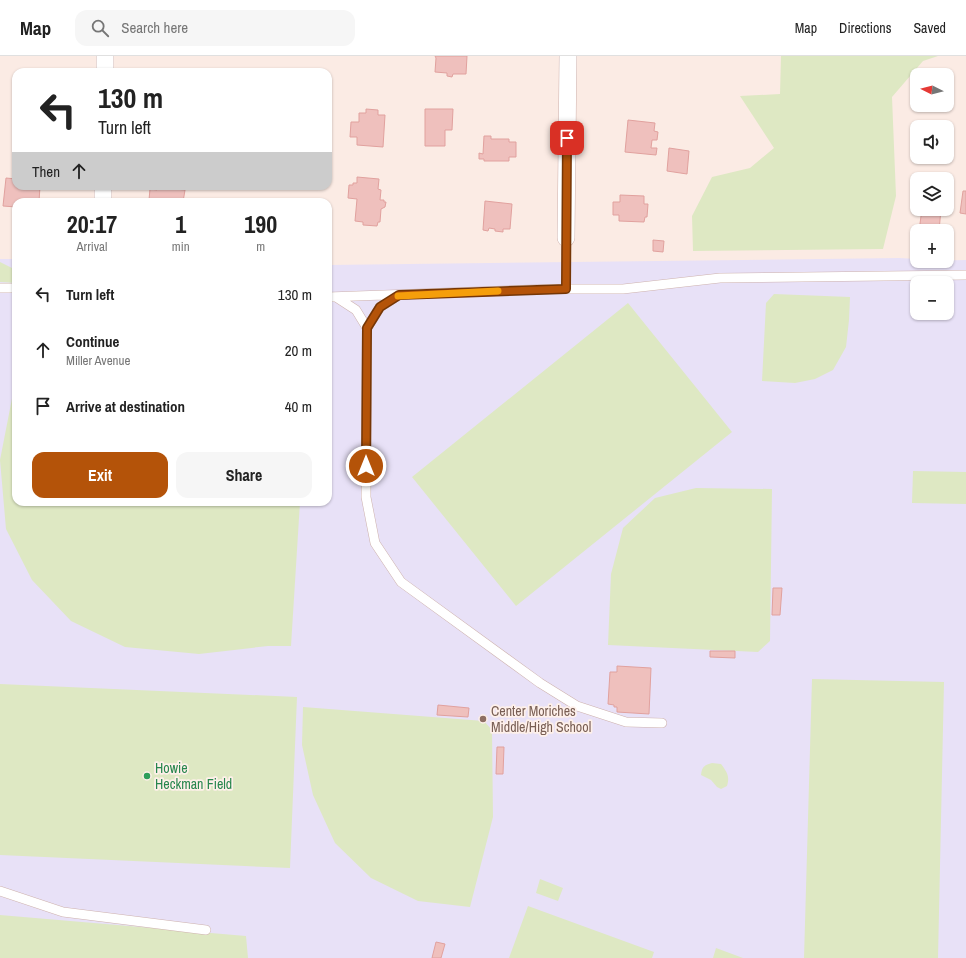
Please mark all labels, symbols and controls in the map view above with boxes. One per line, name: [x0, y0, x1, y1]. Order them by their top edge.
search box: [75, 10, 355, 46]
text: Map: [20, 15, 51, 41]
icon: search: [89, 17, 111, 39]
text: Search here: [121, 17, 188, 38]
text: Map: [795, 19, 817, 37]
text: Directions: [839, 19, 891, 37]
text: Saved: [913, 19, 946, 37]
north arrow: [910, 68, 954, 112]
map controls: [910, 68, 954, 320]
text: 130 m: [98, 79, 163, 117]
icon: left: [32, 84, 84, 136]
text: Turn left: [98, 115, 151, 140]
button: sound: [910, 120, 954, 164]
pin: [550, 121, 584, 155]
icon: arrive: [556, 127, 578, 149]
icon: ahead: [68, 160, 90, 182]
text: Then: [32, 161, 60, 182]
button: layers: [910, 172, 954, 216]
text: 20:17: [67, 208, 117, 240]
text: 1: [175, 208, 186, 240]
text: 190: [244, 208, 277, 240]
button: +: [910, 224, 954, 268]
text: Arrival: [77, 238, 107, 255]
text: min: [172, 238, 190, 255]
text: m: [256, 238, 265, 255]
button: −: [910, 276, 954, 320]
icon: left: [32, 283, 54, 305]
text: Turn left: [66, 284, 114, 305]
text: 130 m: [278, 284, 312, 305]
text: Continue: [66, 331, 119, 352]
icon: ahead: [32, 339, 54, 361]
text: 20 m: [285, 340, 312, 361]
text: Miller Avenue: [66, 352, 130, 369]
icon: arrive: [32, 395, 54, 417]
text: Arrive at destination: [66, 396, 185, 417]
text: 40 m: [285, 396, 312, 417]
position arrow: [345, 445, 387, 487]
button: Exit: [32, 452, 168, 498]
button: Share: [176, 452, 312, 498]
place label: Center Moriches Middle/High School: [491, 702, 591, 736]
marker: Center Moriches Middle/High School: [478, 714, 488, 724]
place label: Howie Heckman Field: [155, 759, 232, 793]
marker: Howie Heckman Field: [142, 771, 152, 781]

